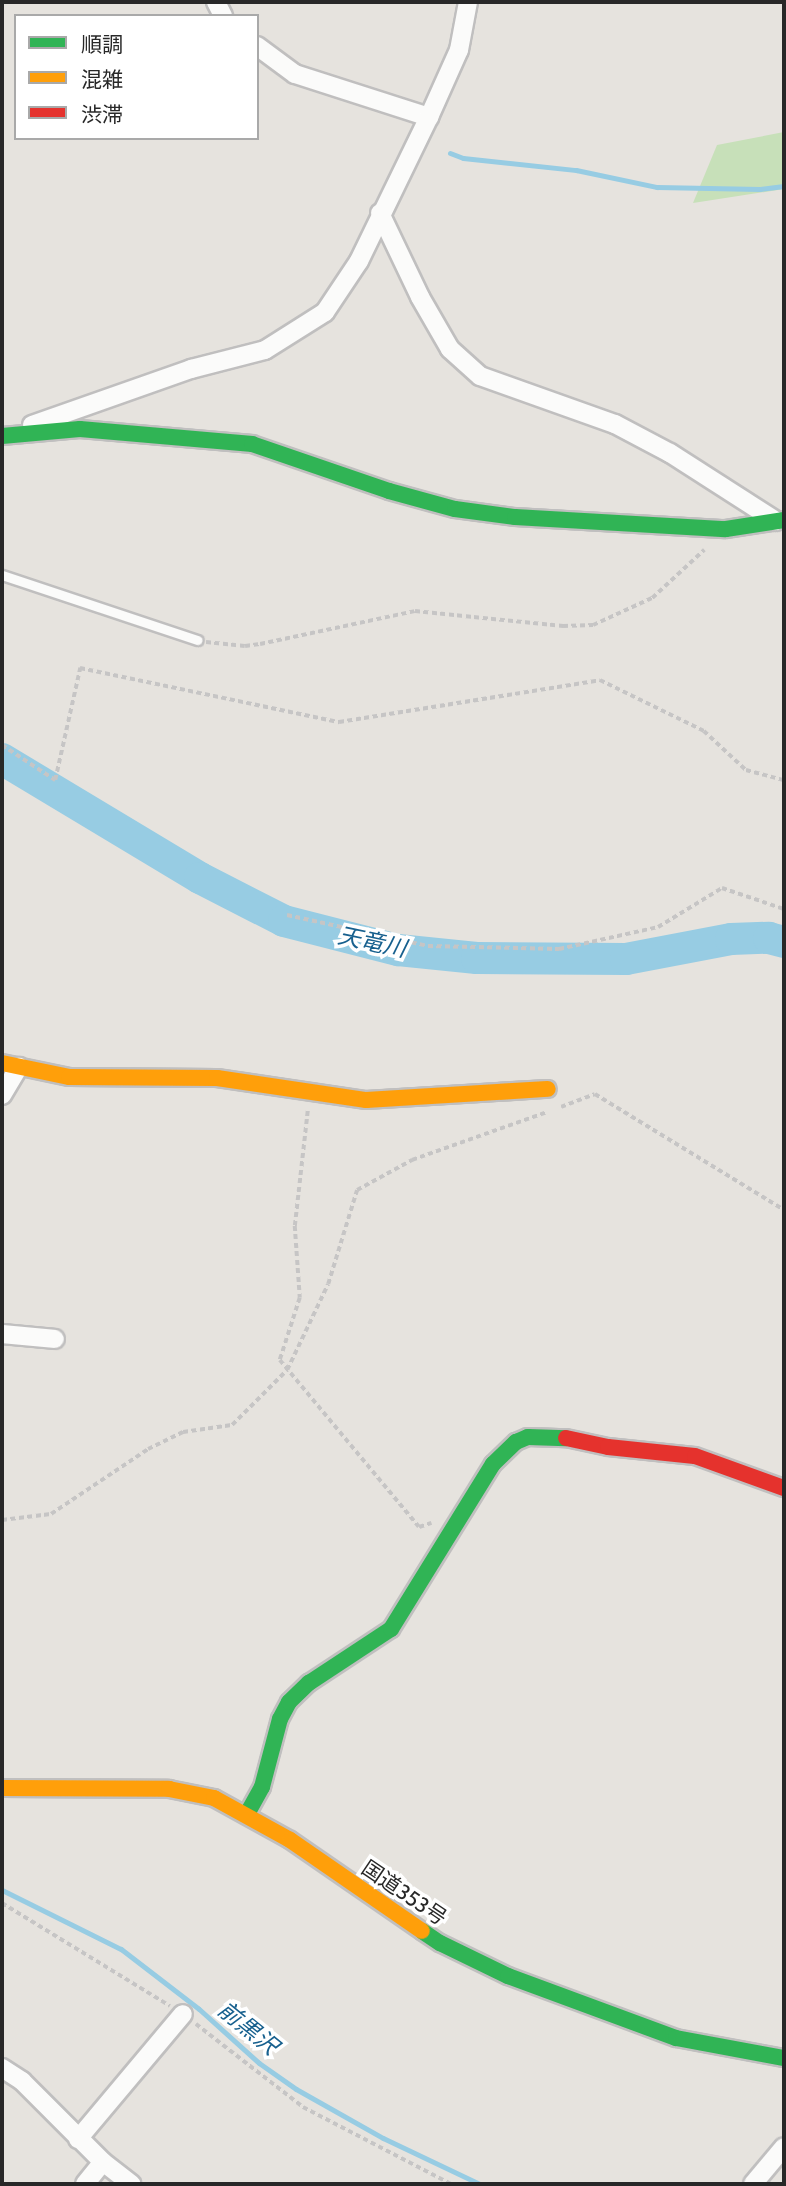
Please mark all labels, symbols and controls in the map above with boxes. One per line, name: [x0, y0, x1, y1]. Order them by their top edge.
legend: [14, 14, 259, 140]
text: 順調: [81, 32, 123, 57]
text: 混雑: [81, 67, 123, 92]
text: 渋滞: [81, 102, 123, 127]
water label: 天竜川: [335, 921, 409, 963]
street label: 国道353号: [357, 1855, 451, 1931]
water label: 前黒沢: [213, 1996, 283, 2060]

